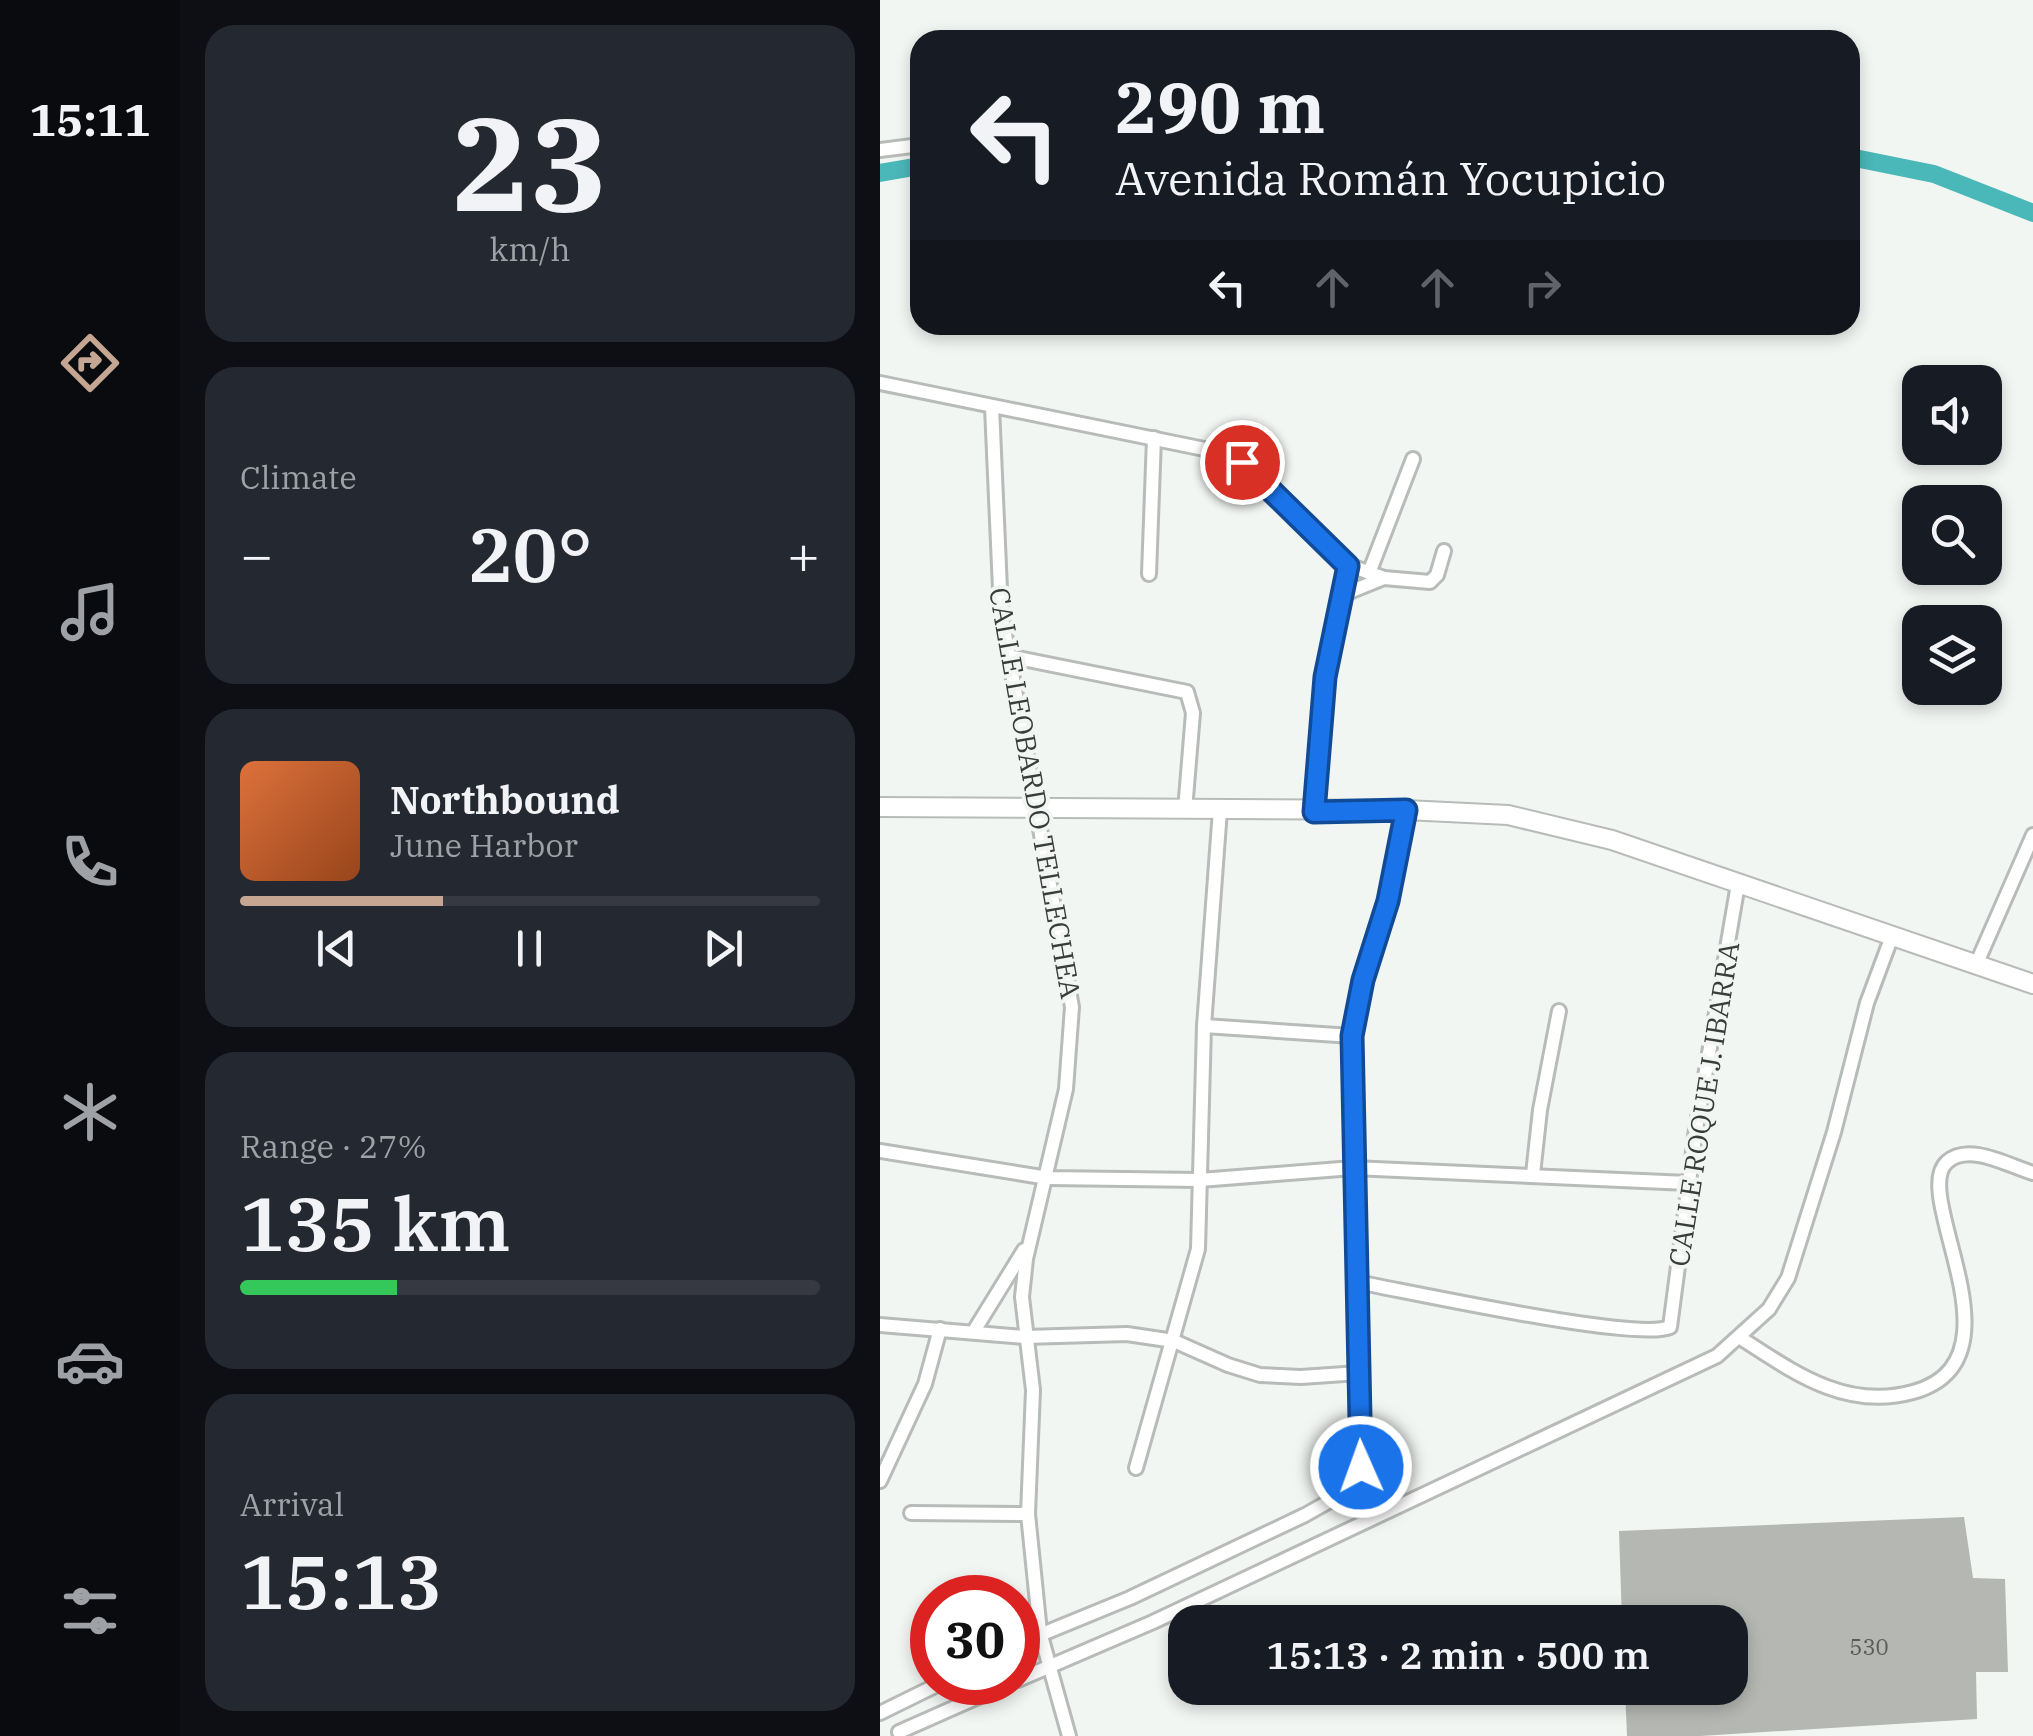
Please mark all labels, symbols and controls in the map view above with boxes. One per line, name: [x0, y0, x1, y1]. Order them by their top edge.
text: 290 m: [1115, 61, 1325, 152]
icon: left: [950, 70, 1080, 200]
text: 23: [452, 78, 608, 247]
text: 15:11: [29, 90, 151, 148]
text: Avenida Román Yocupicio: [1115, 149, 1666, 207]
text: km/h: [490, 228, 570, 270]
icon: left: [1200, 260, 1255, 315]
icon: ahead: [1305, 260, 1360, 315]
icon: ahead: [1410, 260, 1465, 315]
icon: right: [1515, 260, 1570, 315]
icon: directions: [55, 328, 125, 398]
map controls: [1902, 365, 2002, 705]
button: sound: [1902, 365, 2002, 465]
pin: [1200, 420, 1285, 505]
icon: arrive: [1215, 435, 1270, 490]
text: Climate: [240, 456, 357, 498]
button: search: [1902, 485, 2002, 585]
text: 20°: [467, 505, 593, 603]
text: −: [240, 519, 273, 590]
text: +: [787, 519, 820, 590]
icon: music: [55, 577, 125, 647]
street label: CALLE LEOBARDO TELLECHEA: [981, 584, 1090, 1001]
button: layers: [1902, 605, 2002, 705]
text: Northbound: [390, 775, 620, 824]
text: June Harbor: [390, 824, 578, 866]
icon: phone: [55, 827, 125, 897]
icon: previous: [309, 921, 364, 976]
icon: pause: [502, 921, 557, 976]
icon: next: [696, 921, 751, 976]
street label: CALLE ROQUE J. IBARRA: [1660, 939, 1747, 1269]
icon: climate: [55, 1077, 125, 1147]
text: Range · 27%: [240, 1125, 427, 1167]
text: 135 km: [240, 1174, 511, 1272]
icon: car: [55, 1326, 125, 1396]
position arrow: [1309, 1415, 1413, 1519]
text: Arrival: [240, 1483, 344, 1525]
text: 15:13: [240, 1532, 442, 1630]
speed limit sign: 30: [910, 1575, 1040, 1705]
icon: filters: [55, 1576, 125, 1646]
text: 15:13 · 2 min · 500 m: [1266, 1630, 1650, 1679]
house number: 530: [1849, 1632, 1889, 1661]

